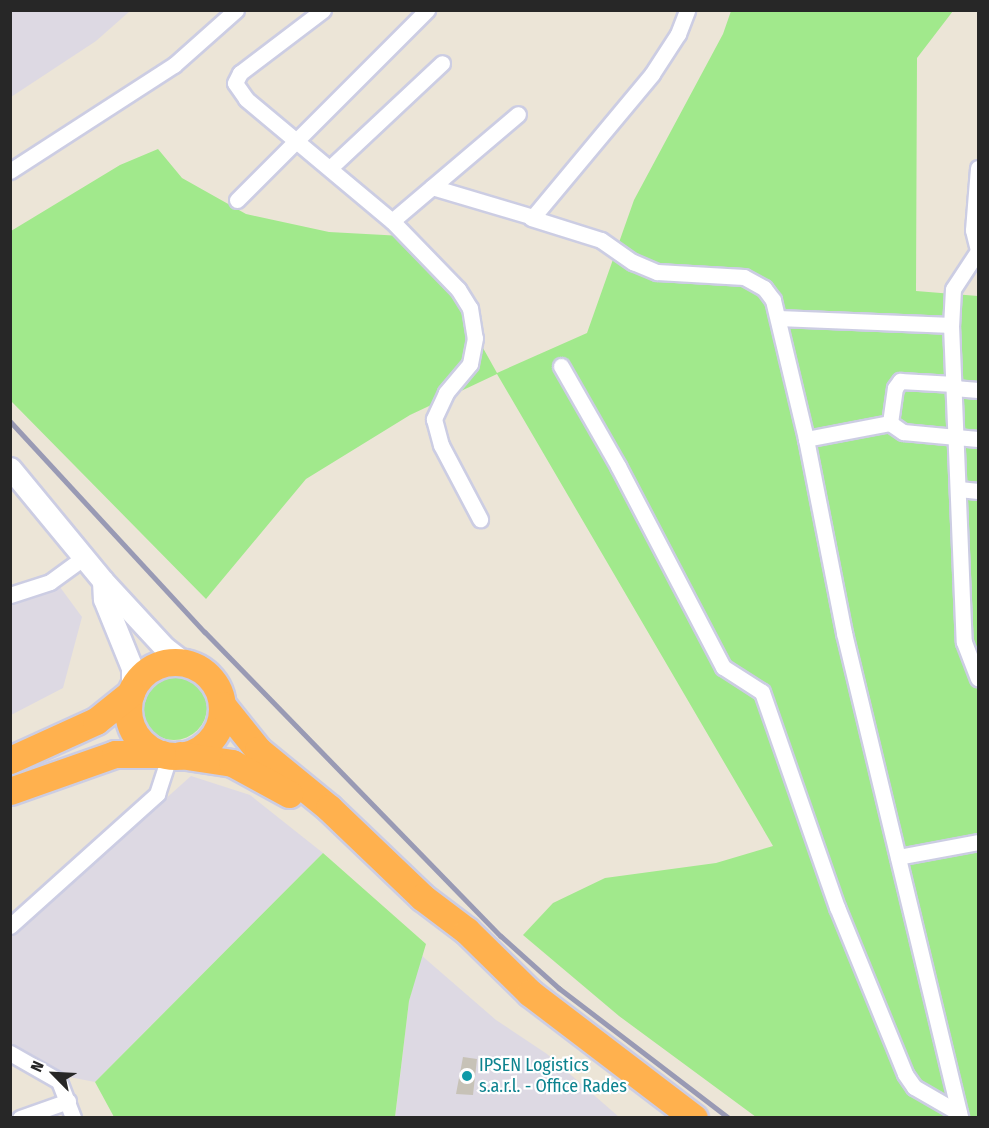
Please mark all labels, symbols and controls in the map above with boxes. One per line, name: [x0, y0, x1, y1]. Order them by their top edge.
north arrow: [24, 1044, 84, 1104]
place label: IPSEN Logistics s.a.r.l. - Office Rades: [479, 1055, 627, 1098]
text: N: [26, 1058, 48, 1075]
marker: IPSEN Logistics s.a.r.l. - Office Rades: [460, 1069, 474, 1083]

